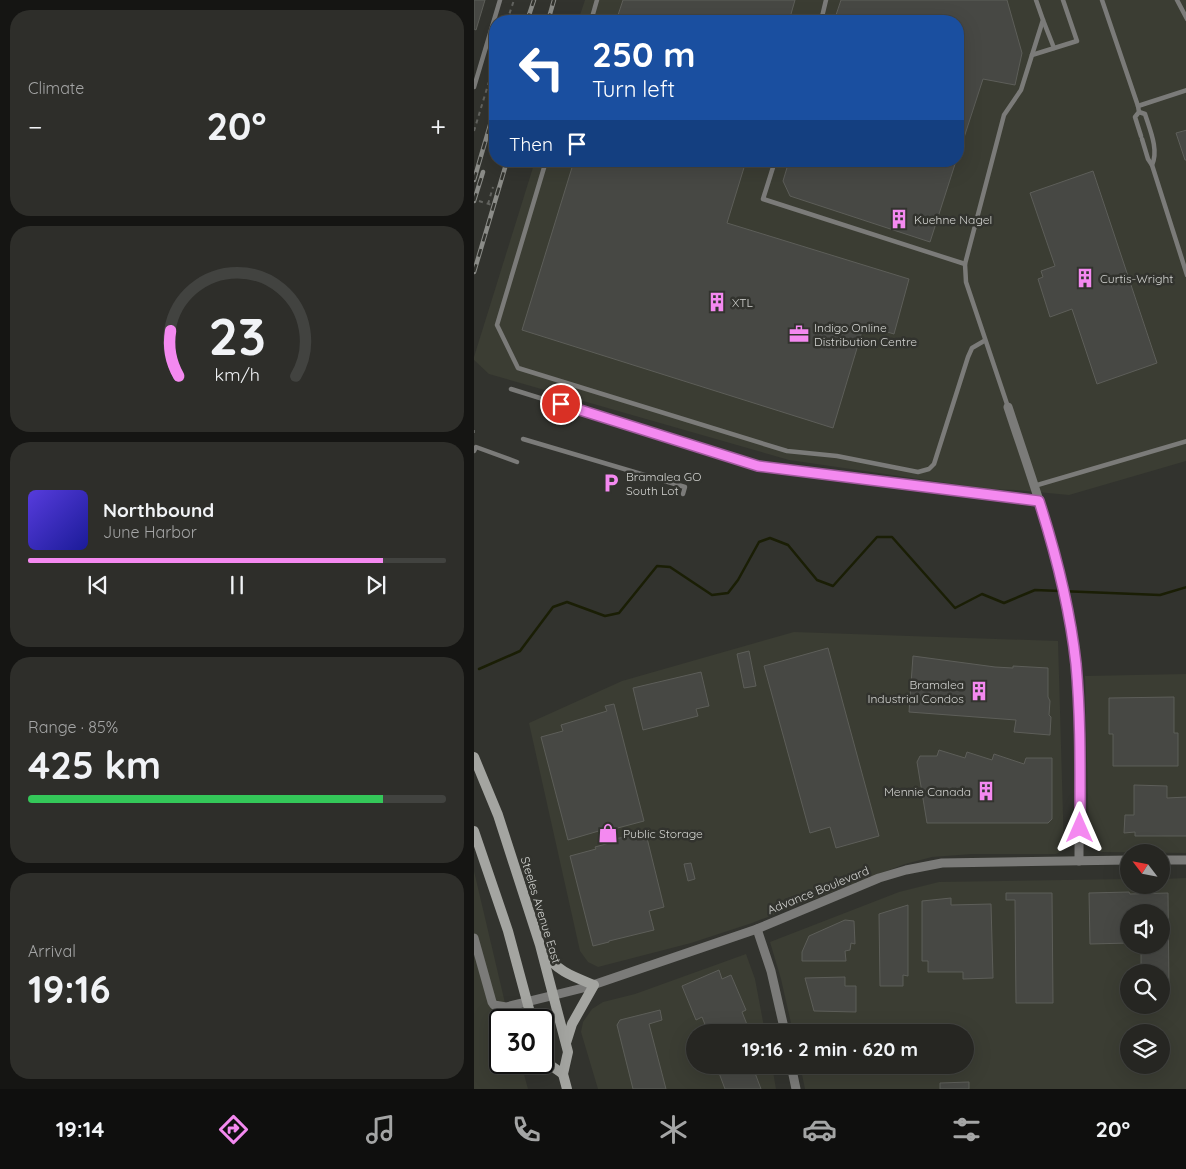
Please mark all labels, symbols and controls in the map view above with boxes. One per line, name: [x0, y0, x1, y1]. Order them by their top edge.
text: 250 m: [592, 32, 696, 76]
icon: left: [509, 35, 574, 100]
text: Turn left: [592, 75, 675, 103]
text: Climate: [28, 78, 84, 98]
text: 20°: [206, 102, 266, 150]
text: −: [28, 109, 43, 144]
text: +: [430, 109, 446, 144]
icon: arrive: [563, 130, 591, 158]
text: Then: [509, 132, 553, 156]
building icon: Kuehne Nagel: [888, 208, 910, 230]
place label: Kuehne Nagel: [914, 212, 992, 227]
building icon: Curtis-Wright: [1074, 267, 1096, 289]
place label: Curtis-Wright: [1100, 271, 1173, 286]
building icon: XTL: [706, 291, 728, 313]
place label: XTL: [732, 295, 754, 310]
text: 23: [208, 303, 266, 368]
place label: Indigo Online Distribution Centre: [814, 320, 917, 349]
office icon: Indigo Online Distribution Centre: [788, 323, 810, 345]
text: km/h: [214, 363, 260, 385]
pin: [540, 383, 582, 425]
icon: arrive: [547, 390, 575, 418]
place label: Bramalea GO South Lot: [626, 469, 701, 498]
parking icon: Bramalea GO South Lot: [600, 472, 622, 494]
text: Northbound: [103, 498, 214, 522]
text: June Harbor: [103, 522, 197, 542]
icon: previous: [84, 571, 112, 599]
icon: pause: [223, 571, 251, 599]
icon: next: [362, 571, 390, 599]
place label: Bramalea Industrial Condos: [867, 677, 964, 706]
building icon: Bramalea Industrial Condos: [968, 680, 990, 702]
text: Range · 85%: [28, 717, 118, 737]
text: 425 km: [28, 741, 161, 789]
building icon: Mennie Canada: [975, 780, 997, 802]
place label: Mennie Canada: [884, 784, 971, 799]
position arrow: [1053, 801, 1105, 853]
shop icon: Public Storage: [597, 822, 619, 844]
place label: Public Storage: [623, 826, 703, 841]
north arrow: [1120, 844, 1170, 894]
map controls: [1120, 844, 1170, 1074]
street label: Steeles Avenue East: [518, 855, 564, 965]
street label: Advance Boulevard: [765, 863, 871, 917]
button: sound: [1120, 904, 1170, 954]
text: Arrival: [28, 941, 76, 961]
button: search: [1120, 964, 1170, 1014]
text: 19:16: [28, 965, 111, 1013]
speed limit sign: 30: [489, 1009, 554, 1074]
button: layers: [1120, 1024, 1170, 1074]
text: 19:16 · 2 min · 620 m: [742, 1037, 918, 1061]
icon: directions: [216, 1112, 251, 1147]
icon: music: [363, 1112, 398, 1147]
icon: phone: [509, 1112, 544, 1147]
icon: climate: [656, 1112, 691, 1147]
icon: car: [802, 1112, 837, 1147]
icon: filters: [949, 1112, 984, 1147]
text: 19:14: [56, 1115, 104, 1143]
text: 20°: [1096, 1115, 1130, 1143]

